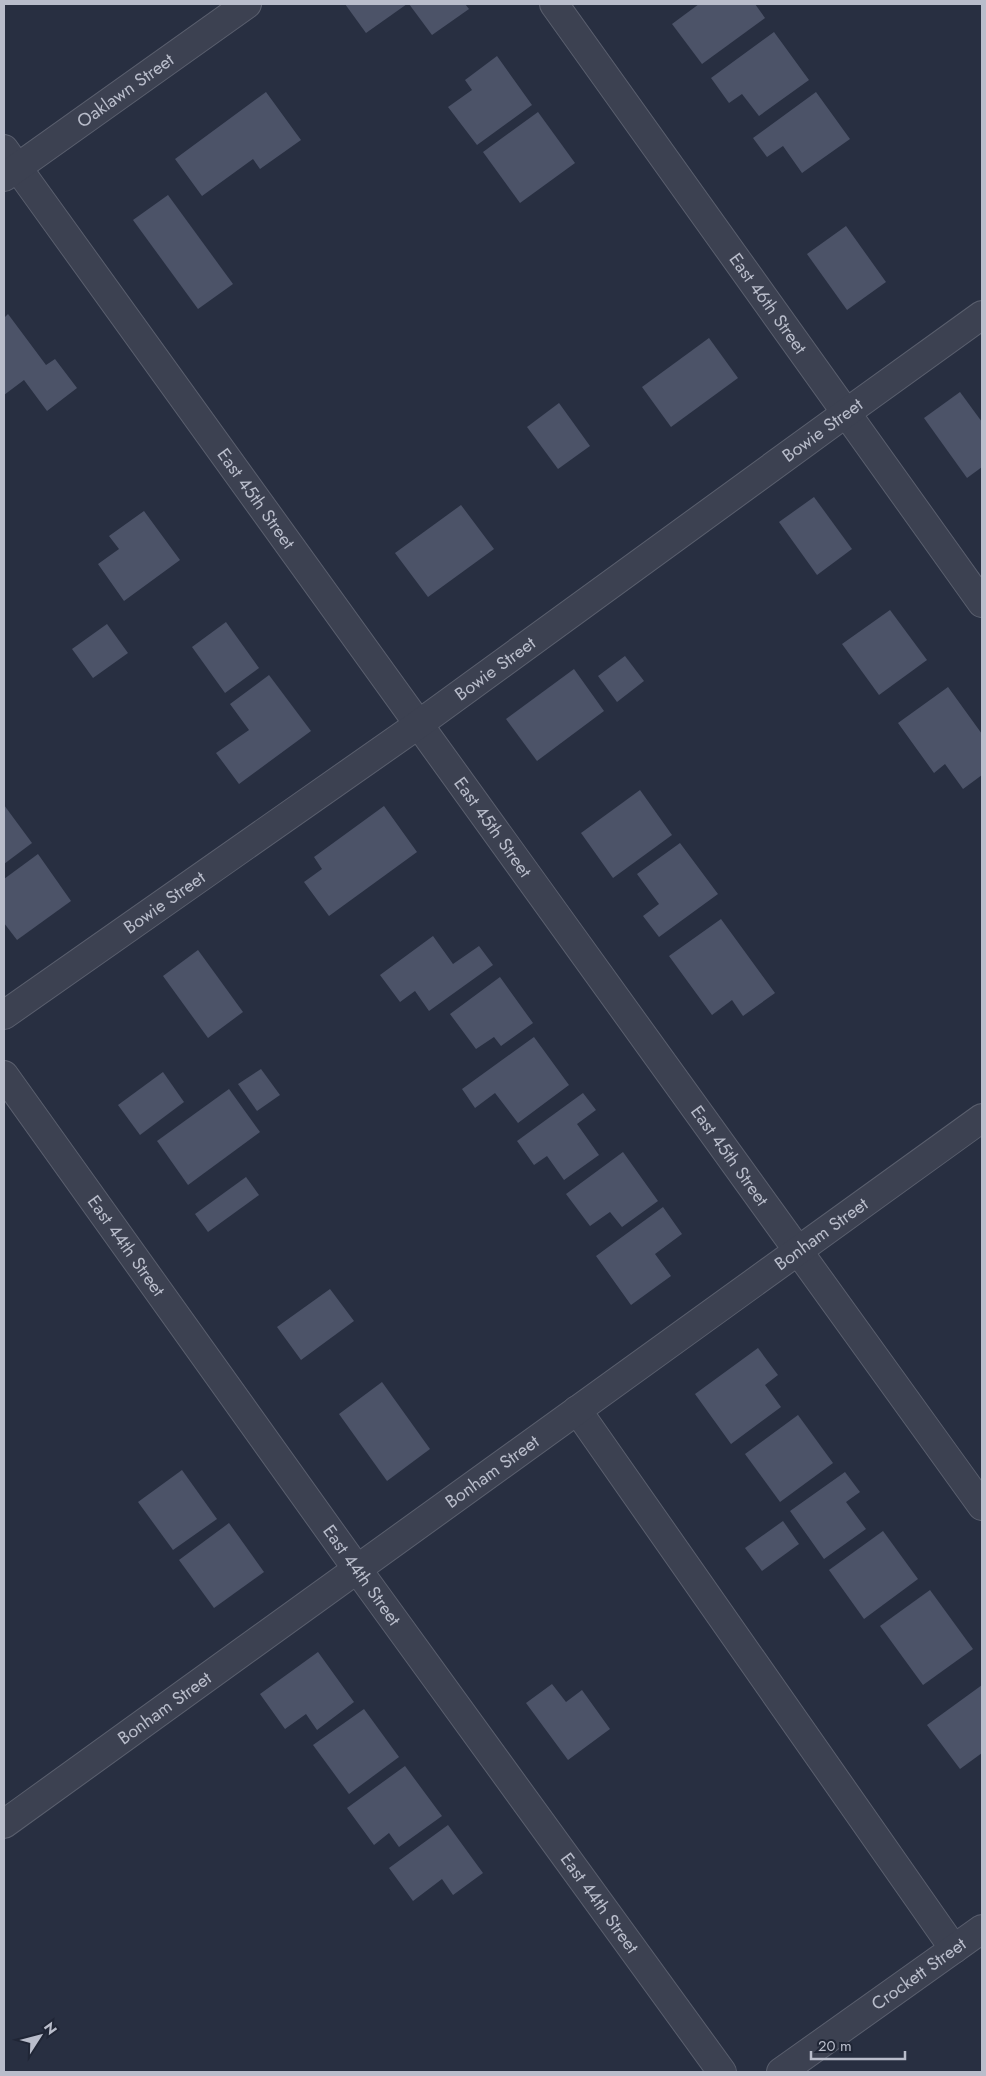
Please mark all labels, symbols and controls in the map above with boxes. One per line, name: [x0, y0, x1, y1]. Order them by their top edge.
street label: Oaklawn Street: [72, 47, 180, 134]
street label: East 46th Street: [723, 248, 813, 360]
street label: Bowie Street: [777, 392, 869, 468]
street label: East 45th Street: [211, 443, 302, 555]
street label: Bowie Street: [449, 630, 541, 707]
street label: East 45th Street: [448, 772, 538, 883]
street label: Bowie Street: [118, 864, 211, 940]
street label: East 45th Street: [684, 1100, 775, 1212]
street label: East 44th Street: [81, 1190, 172, 1302]
street label: Bonham Street: [769, 1191, 874, 1277]
street label: Bonham Street: [440, 1429, 545, 1514]
street label: East 44th Street: [316, 1520, 407, 1632]
street label: Bonham Street: [112, 1665, 217, 1751]
street label: East 44th Street: [554, 1847, 645, 1959]
street label: Crockett Street: [866, 1931, 972, 2017]
north arrow: [15, 2011, 65, 2061]
text: N: [39, 2018, 62, 2039]
scale bar: [811, 2028, 905, 2060]
text: 20 m: [818, 2035, 852, 2057]

